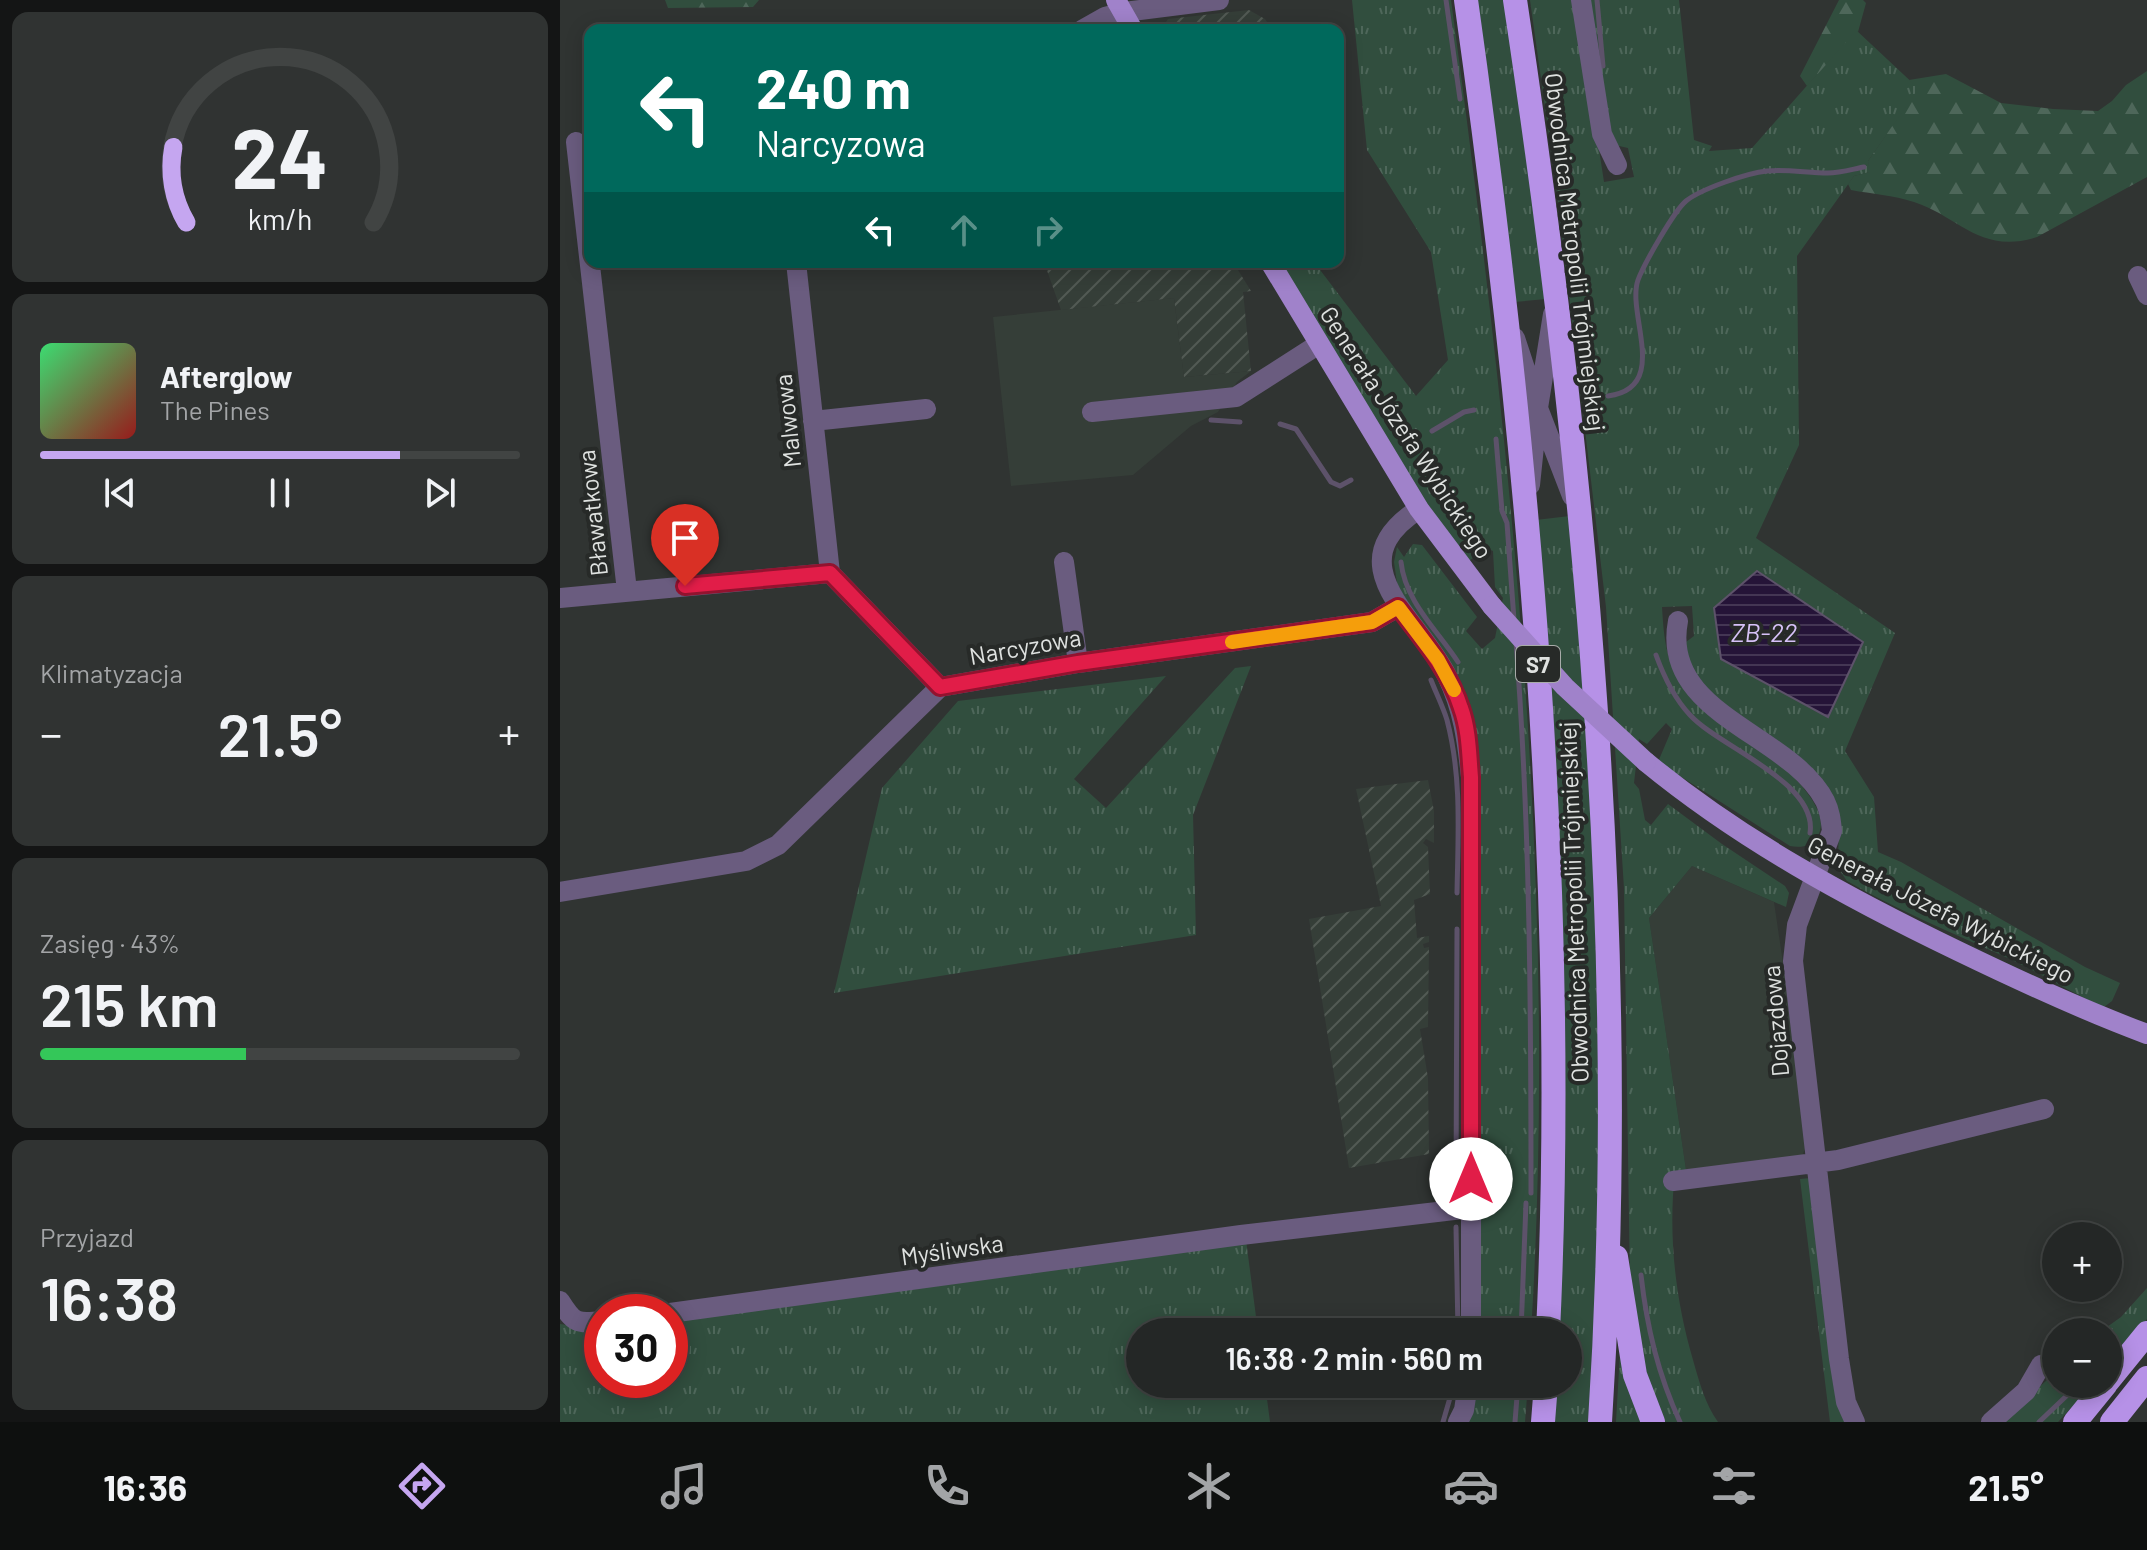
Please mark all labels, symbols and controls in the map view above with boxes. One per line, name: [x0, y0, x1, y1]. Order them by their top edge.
text: 240 m: [756, 53, 911, 120]
icon: left: [624, 56, 728, 160]
street label: Obwodnica Metropolii Trójmiejskiej: [1540, 71, 1612, 433]
text: 24: [232, 106, 328, 206]
text: Narcyzowa: [756, 121, 926, 164]
text: km/h: [248, 201, 312, 236]
icon: left: [858, 208, 902, 252]
icon: ahead: [942, 208, 986, 252]
icon: right: [1026, 208, 1070, 252]
street label: Generała Józefa Wybickiego: [1315, 300, 1499, 564]
text: Afterglow: [160, 358, 293, 394]
street label: Malwowa: [768, 373, 806, 469]
text: The Pines: [160, 394, 270, 425]
street label: Bławatkowa: [571, 448, 613, 578]
icon: previous: [98, 471, 142, 515]
icon: pause: [258, 471, 302, 515]
icon: next: [418, 471, 462, 515]
pin: [651, 504, 719, 586]
icon: arrive: [663, 516, 707, 560]
water label: ZB-22: [1731, 616, 1797, 647]
street label: Narcyzowa: [967, 622, 1083, 670]
road number: S7: [1516, 646, 1560, 682]
text: Klimatyzacja: [40, 657, 183, 688]
text: 21.5°: [218, 697, 342, 769]
text: −: [40, 706, 62, 759]
text: +: [498, 706, 520, 759]
street label: Obwodnica Metropolii Trójmiejskiej: [1552, 721, 1594, 1083]
street label: Generała Józefa Wybickiego: [1803, 829, 2079, 989]
text: Zasięg · 43%: [40, 927, 180, 958]
street label: Dojazdowa: [1756, 964, 1794, 1078]
text: 215 km: [40, 967, 219, 1039]
position arrow: [1429, 1137, 1513, 1221]
text: Przyjazd: [40, 1221, 134, 1252]
map controls: [2042, 1222, 2122, 1398]
button: +: [2042, 1222, 2122, 1302]
street label: Myśliwska: [899, 1227, 1005, 1271]
text: 16:38: [40, 1261, 178, 1333]
speed limit sign: 30: [584, 1294, 688, 1398]
button: −: [2042, 1318, 2122, 1398]
text: 16:38 · 2 min · 560 m: [1225, 1340, 1483, 1376]
icon: directions: [394, 1458, 450, 1514]
icon: music: [656, 1458, 712, 1514]
icon: phone: [919, 1458, 975, 1514]
icon: climate: [1181, 1458, 1237, 1514]
icon: car: [1443, 1458, 1499, 1514]
icon: filters: [1706, 1458, 1762, 1514]
text: 16:36: [103, 1465, 187, 1508]
text: 21.5°: [1968, 1465, 2044, 1508]

